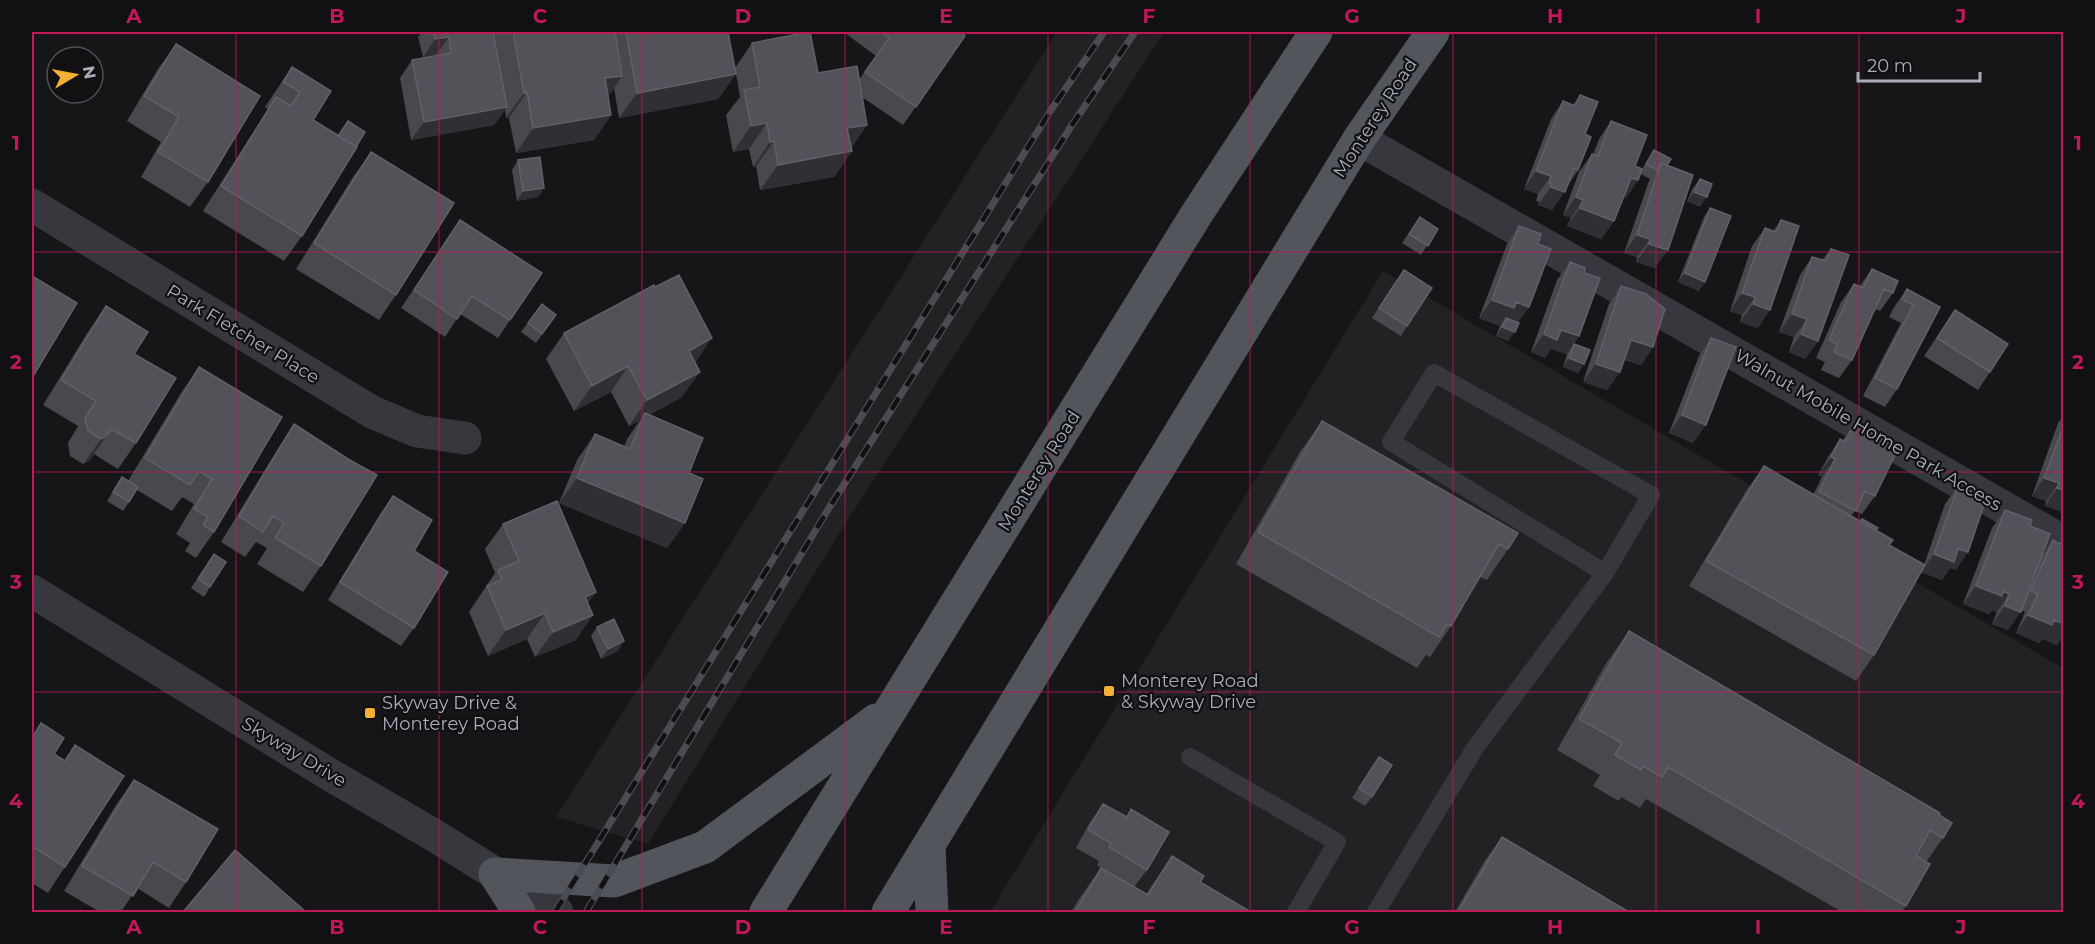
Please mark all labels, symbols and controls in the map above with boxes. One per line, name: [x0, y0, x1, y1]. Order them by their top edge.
text: A: [125, 4, 142, 28]
text: B: [329, 4, 345, 28]
text: C: [533, 4, 548, 28]
text: D: [735, 4, 751, 28]
text: E: [939, 4, 953, 28]
text: F: [1143, 4, 1156, 28]
text: G: [1344, 4, 1360, 28]
text: H: [1547, 4, 1563, 28]
text: I: [1755, 4, 1761, 28]
text: J: [1955, 4, 1966, 28]
north arrow: [45, 45, 105, 105]
scale bar: [1858, 45, 1980, 83]
street label: Monterey Road: [1328, 54, 1422, 182]
text: 20 m: [1867, 55, 1913, 77]
text: N: [79, 64, 100, 81]
text: 1: [12, 131, 20, 155]
text: 1: [2074, 131, 2082, 155]
street label: Park Fletcher Place: [163, 280, 323, 388]
street label: Walnut Mobile Home Park Access: [1731, 344, 2005, 516]
text: 2: [10, 350, 22, 374]
text: 2: [2072, 350, 2084, 374]
street label: Monterey Road: [993, 407, 1085, 535]
text: 3: [9, 570, 22, 594]
text: 3: [2071, 570, 2084, 594]
place label: Monterey Road & Skyway Drive: [1121, 670, 1259, 713]
marker: Monterey Road & Skyway Drive: [1102, 684, 1116, 698]
place label: Skyway Drive & Monterey Road: [382, 692, 520, 735]
marker: Skyway Drive & Monterey Road: [363, 706, 377, 720]
street label: Skyway Drive: [238, 712, 351, 792]
text: 4: [9, 789, 23, 813]
text: 4: [2071, 789, 2085, 813]
text: A: [125, 915, 142, 939]
text: B: [329, 915, 345, 939]
text: C: [533, 915, 548, 939]
text: D: [735, 915, 751, 939]
text: E: [939, 915, 953, 939]
text: F: [1143, 915, 1156, 939]
text: G: [1344, 915, 1360, 939]
text: H: [1547, 915, 1563, 939]
text: I: [1755, 915, 1761, 939]
text: J: [1955, 915, 1966, 939]

